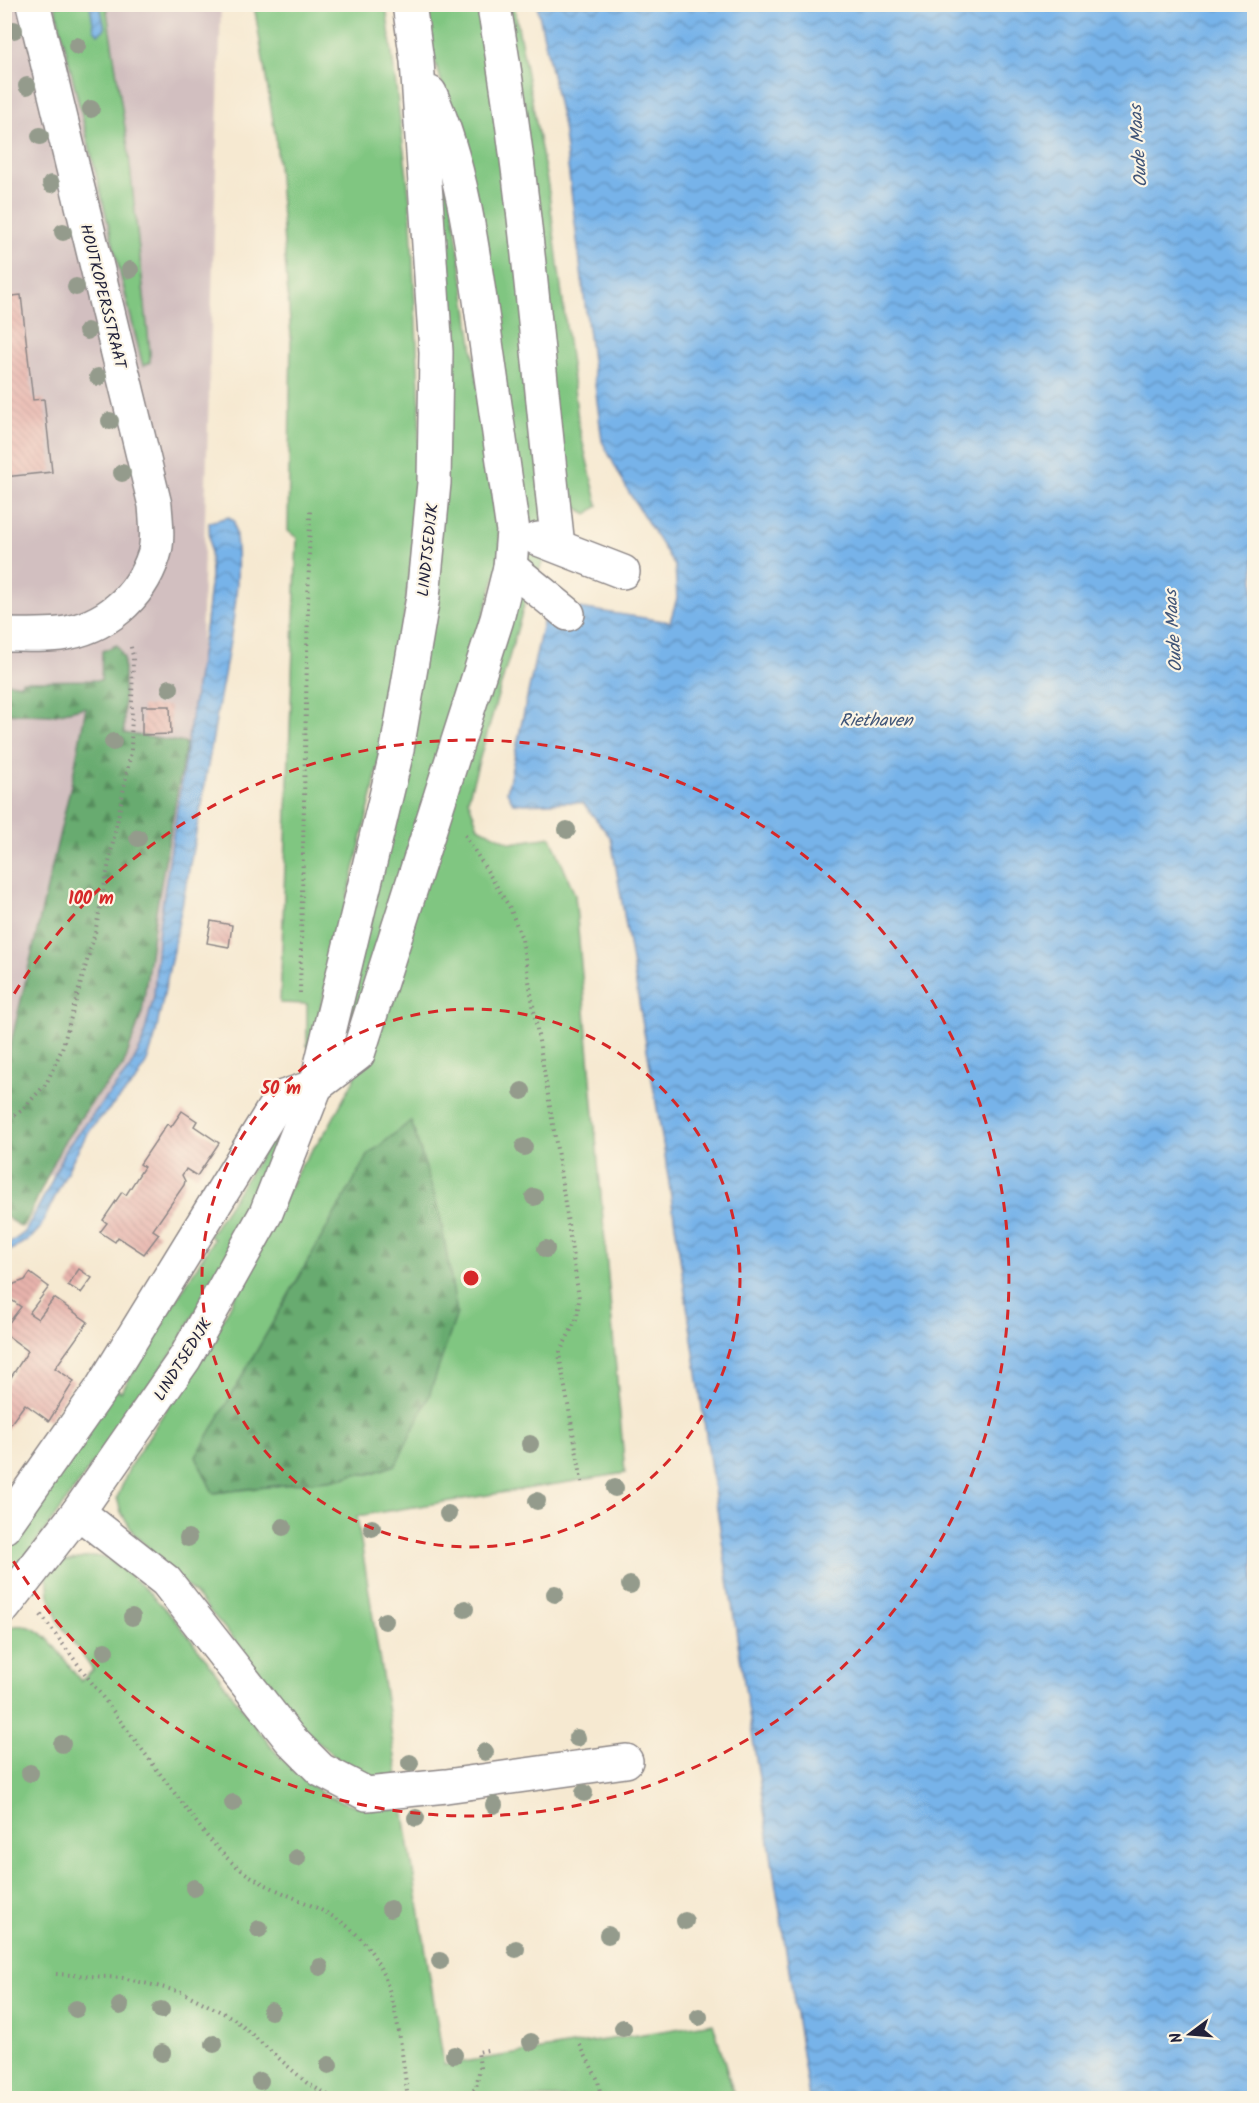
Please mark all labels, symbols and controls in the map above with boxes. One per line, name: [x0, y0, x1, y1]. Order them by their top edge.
water label: Oude Maas: [1122, 101, 1157, 188]
street label: HOUTKOPERSSTRAAT: [72, 221, 133, 373]
street label: LINDTSEDIJK: [411, 502, 446, 598]
water label: Oude Maas: [1157, 586, 1192, 673]
water label: Riethaven: [839, 707, 914, 736]
text: 100 m: [68, 885, 114, 914]
text: 50 m: [260, 1075, 301, 1104]
centre of rings: [461, 1268, 481, 1288]
street label: LINDTSEDIJK: [148, 1313, 219, 1406]
north arrow: [1160, 2004, 1220, 2064]
text: N: [1164, 2029, 1190, 2046]

